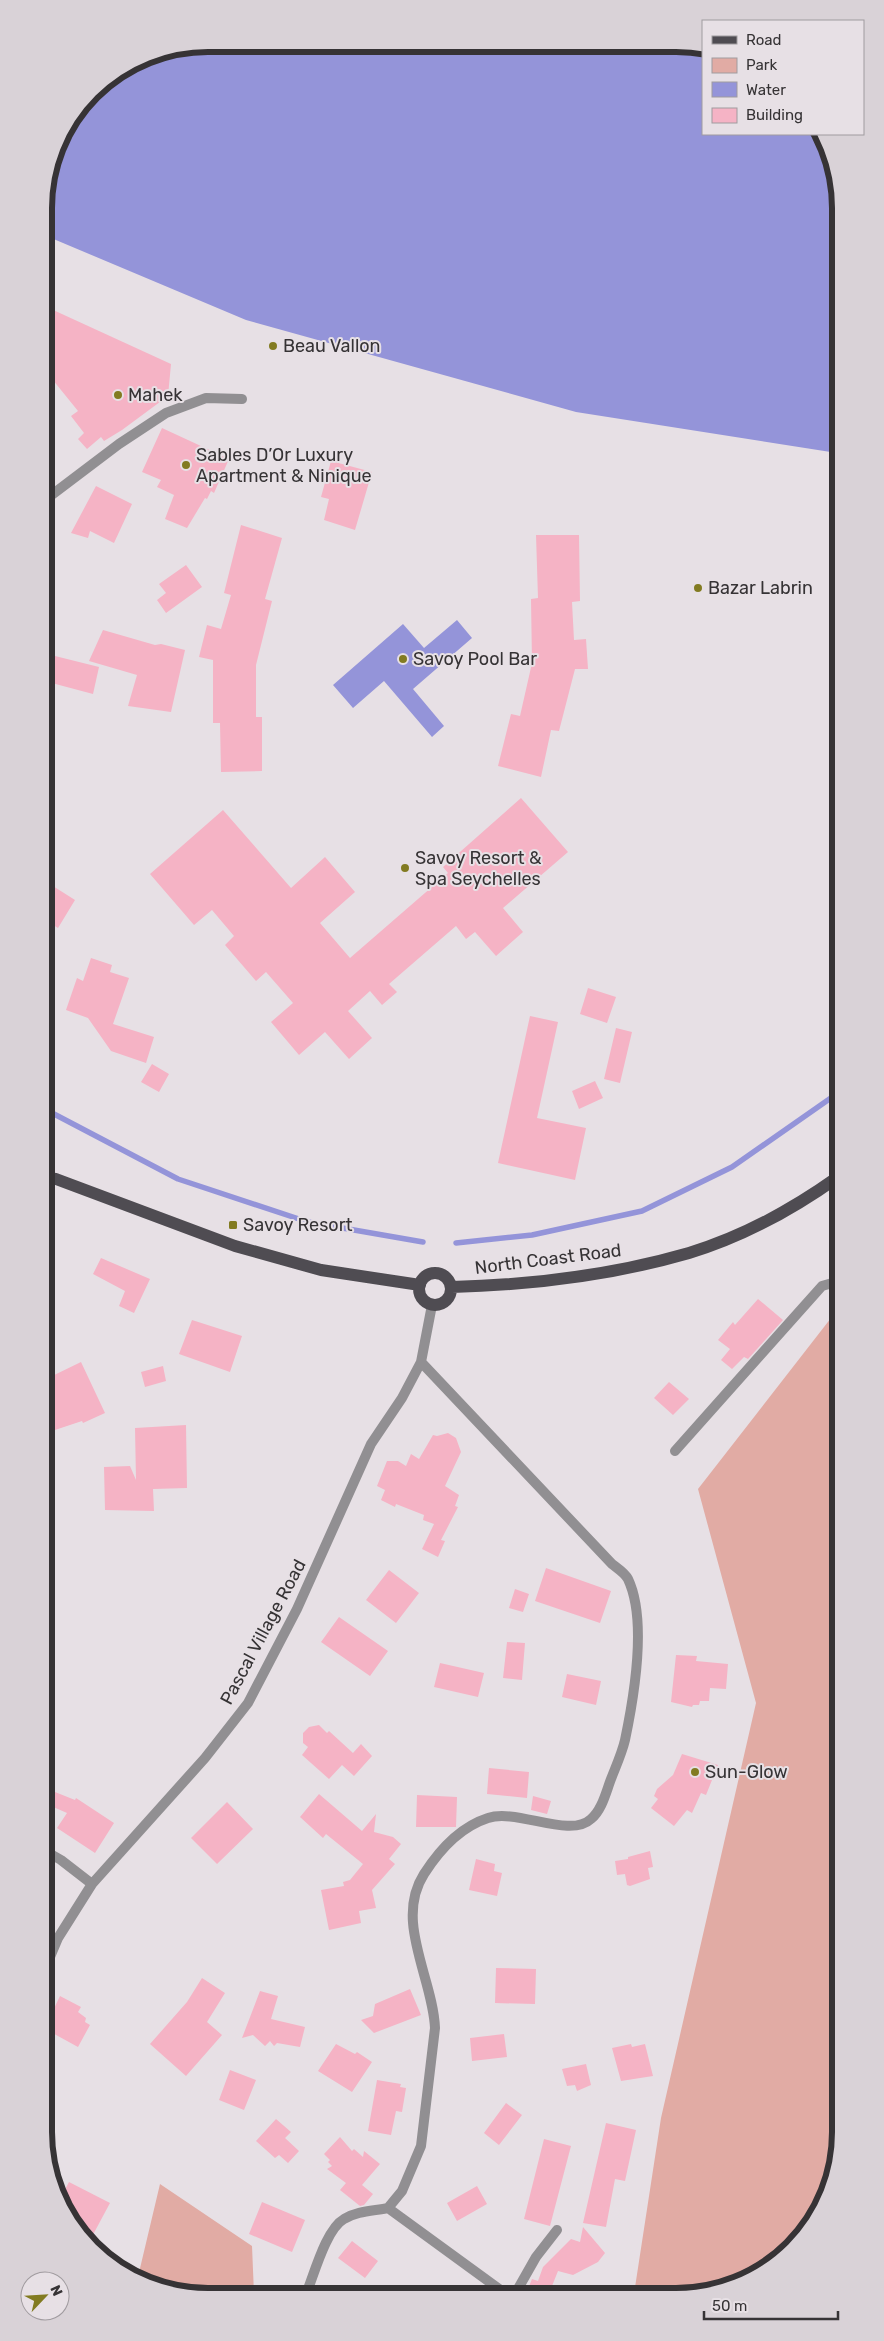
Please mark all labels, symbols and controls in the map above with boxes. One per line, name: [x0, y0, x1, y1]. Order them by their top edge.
legend: [702, 20, 864, 135]
text: Road: [746, 31, 782, 49]
text: Park: [746, 56, 777, 74]
text: Water: [746, 81, 786, 99]
text: Building: [746, 106, 803, 124]
place label: Beau Vallon: [283, 335, 381, 357]
marker: Beau Vallon: [267, 340, 279, 352]
place label: Mahek: [128, 384, 183, 406]
marker: Mahek: [112, 389, 124, 401]
place label: Sables D’Or Luxury Apartment & Ninique: [196, 444, 372, 487]
marker: Sables D’Or Luxury Apartment & Ninique: [180, 459, 192, 471]
place label: Bazar Labrin: [708, 577, 813, 599]
marker: Bazar Labrin: [692, 582, 704, 594]
place label: Savoy Pool Bar: [413, 648, 537, 670]
marker: Savoy Pool Bar: [397, 653, 409, 665]
place label: Savoy Resort & Spa Seychelles: [415, 847, 542, 890]
marker: Savoy Resort & Spa Seychelles: [399, 862, 411, 874]
place label: Savoy Resort: [243, 1214, 353, 1236]
marker: Savoy Resort: [227, 1219, 239, 1231]
street label: North Coast Road: [473, 1239, 623, 1279]
street label: Pascal Village Road: [215, 1556, 311, 1708]
place label: Sun-Glow: [705, 1761, 788, 1783]
marker: Sun-Glow: [689, 1766, 701, 1778]
north arrow: [20, 2271, 70, 2321]
text: N: [46, 2283, 66, 2299]
scale bar: [704, 2288, 838, 2320]
text: 50 m: [712, 2297, 747, 2315]

